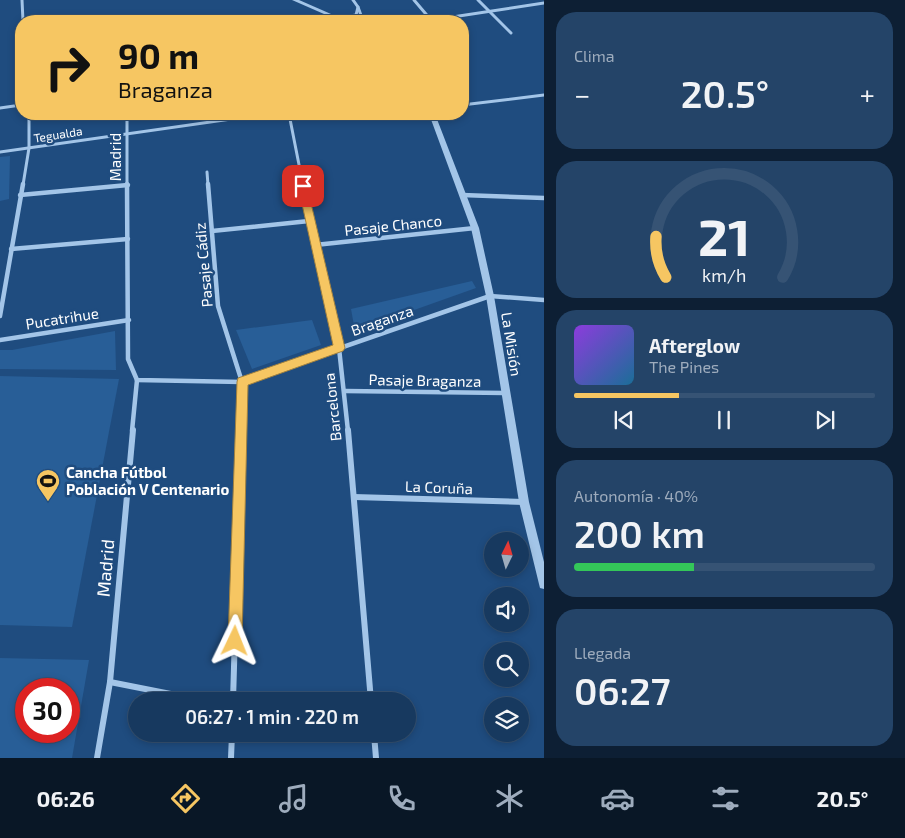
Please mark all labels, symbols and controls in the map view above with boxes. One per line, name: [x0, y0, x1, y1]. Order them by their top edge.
text: 90 m: [118, 34, 199, 76]
icon: right: [35, 35, 100, 100]
text: Clima: [574, 46, 615, 65]
text: 20.5°: [681, 70, 769, 116]
text: Braganza: [118, 76, 213, 102]
text: −: [574, 77, 590, 111]
text: +: [860, 77, 875, 111]
street label: Tegualda: [33, 123, 83, 145]
street label: Madrid: [106, 133, 124, 181]
pin: [282, 165, 324, 207]
icon: arrive: [289, 172, 317, 200]
text: 21: [698, 204, 751, 266]
street label: Pasaje Chanco: [343, 211, 443, 240]
street label: Pasaje Cádiz: [190, 222, 217, 308]
text: km/h: [702, 264, 747, 286]
street label: Braganza: [348, 301, 416, 339]
street label: Pucatrihue: [24, 303, 100, 333]
street label: La Misión: [498, 311, 526, 377]
text: Afterglow: [649, 334, 740, 357]
text: The Pines: [649, 357, 719, 376]
street label: Pasaje Braganza: [368, 370, 482, 391]
street label: Barcelona: [319, 372, 345, 442]
icon: previous: [610, 406, 638, 434]
icon: pause: [710, 406, 738, 434]
icon: next: [811, 406, 839, 434]
place label: Cancha Fútbol Población V Centenario: [66, 463, 230, 498]
sports icon: Cancha Fútbol Población V Centenario: [35, 468, 61, 502]
street label: La Coruña: [405, 477, 473, 497]
text: Autonomía · 40%: [574, 486, 698, 505]
text: 200 km: [574, 510, 705, 556]
north arrow: [484, 532, 529, 578]
map controls: [484, 532, 529, 742]
street label: Madrid: [92, 538, 118, 598]
button: sound: [484, 587, 529, 632]
position arrow: [208, 614, 260, 666]
button: search: [484, 642, 529, 687]
text: Llegada: [574, 643, 631, 662]
text: 06:27: [574, 667, 671, 713]
speed limit sign: 30: [15, 678, 80, 743]
button: layers: [484, 697, 529, 742]
text: 06:27 · 1 min · 220 m: [185, 705, 359, 728]
icon: directions: [168, 781, 203, 816]
icon: music: [276, 781, 311, 816]
icon: phone: [384, 781, 419, 816]
icon: climate: [492, 781, 527, 816]
icon: car: [600, 781, 635, 816]
icon: filters: [708, 781, 743, 816]
text: 06:26: [37, 785, 95, 811]
text: 20.5°: [817, 785, 868, 811]

